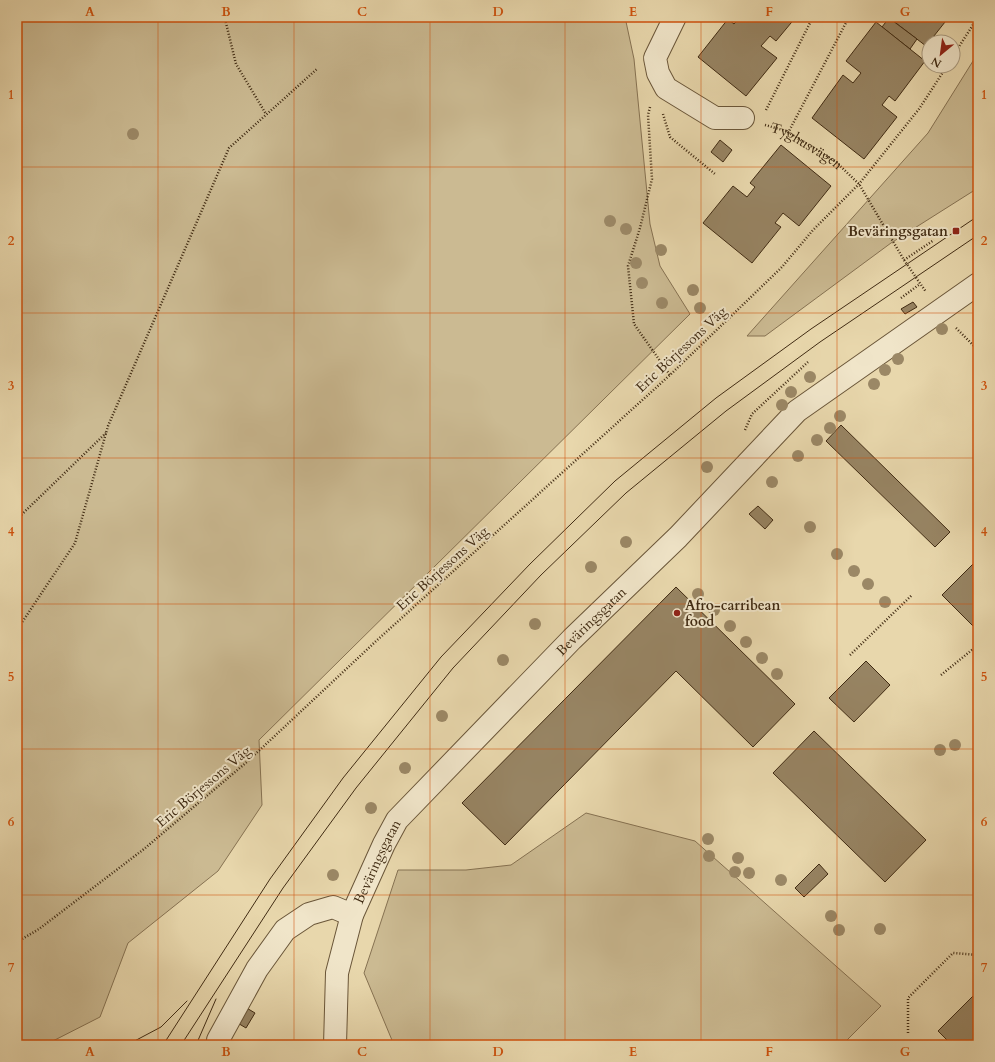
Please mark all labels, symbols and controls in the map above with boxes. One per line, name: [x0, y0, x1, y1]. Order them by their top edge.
text: A: [85, 3, 95, 21]
text: B: [221, 3, 231, 21]
text: C: [357, 3, 367, 21]
text: D: [492, 3, 504, 21]
text: E: [629, 3, 637, 21]
text: F: [765, 3, 773, 21]
text: G: [900, 3, 911, 21]
north arrow: [921, 34, 961, 74]
text: N: [928, 53, 944, 71]
text: 1: [8, 86, 14, 104]
text: 1: [981, 86, 987, 104]
street label: Tyghusvägen: [768, 118, 847, 174]
place label: Beväringsgatan: [848, 222, 948, 241]
marker: Beväringsgatan: [951, 226, 961, 236]
text: 2: [8, 232, 15, 250]
text: 2: [981, 232, 988, 250]
street label: Eric Börjessons Väg: [632, 302, 731, 397]
text: 3: [8, 377, 15, 395]
text: 3: [981, 377, 988, 395]
street label: Eric Börjessons Väg: [392, 522, 493, 615]
text: 4: [8, 523, 15, 541]
text: 4: [981, 523, 988, 541]
street label: Beväringsgatan: [552, 583, 631, 660]
place label: Afro-carribean food: [685, 596, 781, 631]
marker: Afro-carribean food: [672, 608, 682, 618]
text: 5: [8, 668, 14, 686]
text: 5: [981, 668, 987, 686]
street label: Eric Börjessons Väg: [152, 741, 255, 832]
text: 6: [8, 813, 15, 831]
text: 6: [981, 813, 988, 831]
street label: Beväringsgatan: [349, 816, 406, 907]
text: 7: [8, 959, 15, 977]
text: 7: [981, 959, 988, 977]
text: A: [85, 1043, 95, 1061]
text: B: [221, 1043, 231, 1061]
text: C: [357, 1043, 367, 1061]
text: D: [492, 1043, 504, 1061]
text: E: [629, 1043, 637, 1061]
text: F: [765, 1043, 773, 1061]
text: G: [900, 1043, 911, 1061]

